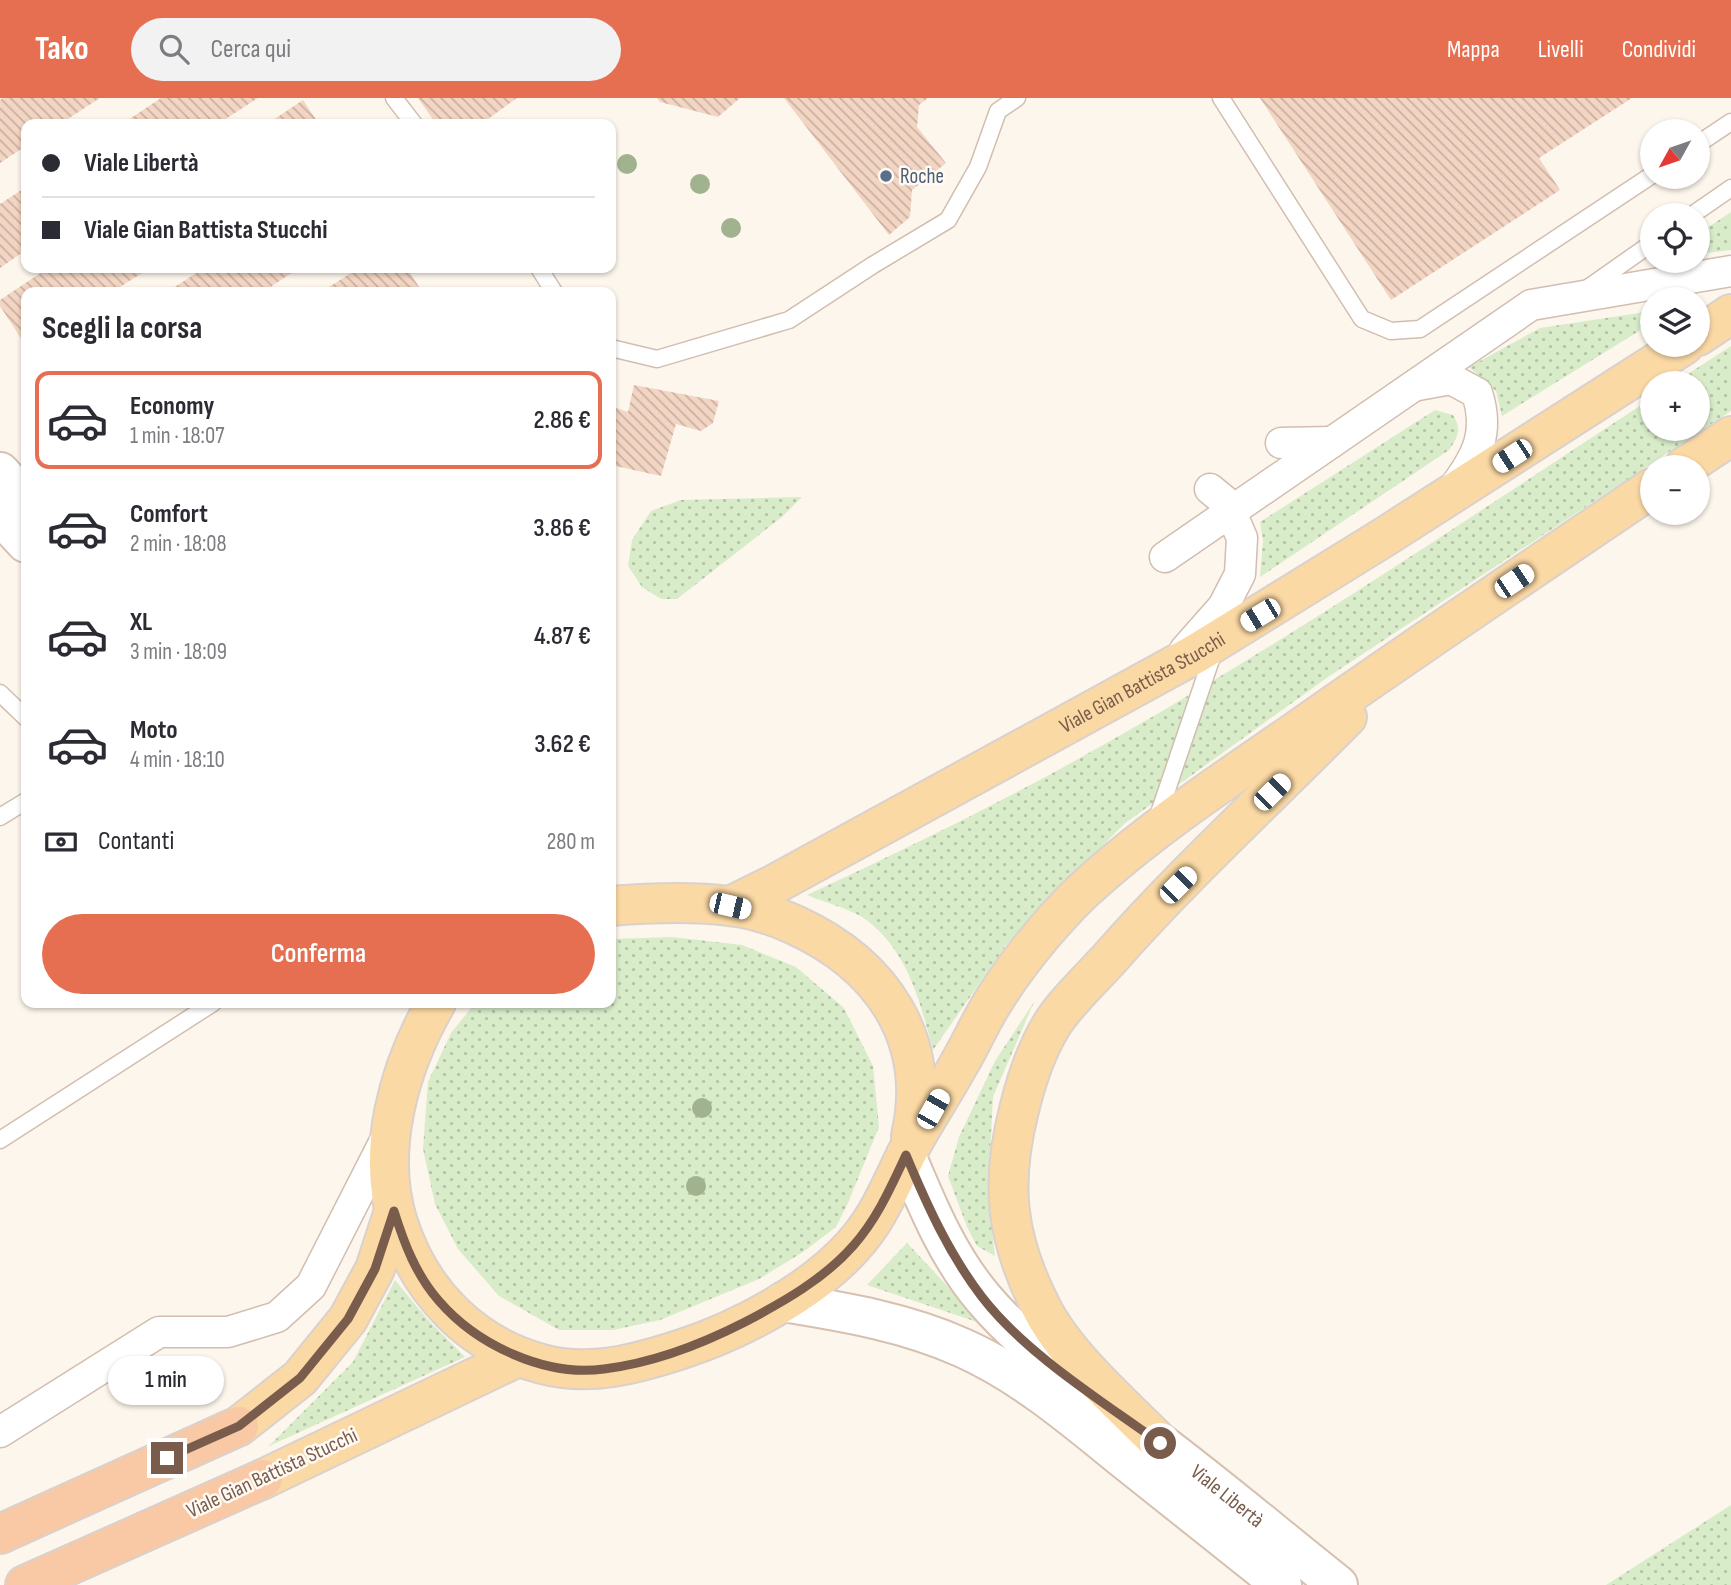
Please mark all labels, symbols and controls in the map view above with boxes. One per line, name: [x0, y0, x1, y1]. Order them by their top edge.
search box: [131, 18, 621, 81]
text: Tako: [35, 29, 89, 69]
icon: search: [155, 30, 193, 68]
text: Cerca qui: [211, 34, 291, 65]
text: Mappa: [1447, 35, 1500, 64]
text: Livelli: [1538, 35, 1584, 64]
text: Condividi: [1622, 35, 1696, 64]
north arrow: [1640, 119, 1710, 189]
map controls: [1640, 119, 1710, 525]
text: Viale Libertà: [84, 148, 199, 179]
place label: Roche: [900, 164, 944, 189]
marker: Roche: [878, 168, 894, 184]
button: locate: [1640, 203, 1710, 273]
text: Viale Gian Battista Stucchi: [84, 215, 327, 246]
button: layers: [1640, 287, 1710, 357]
text: Scegli la corsa: [42, 309, 202, 348]
button: +: [1640, 371, 1710, 441]
icon: car: [46, 389, 109, 452]
text: Economy: [130, 391, 214, 422]
text: 2.86 €: [533, 405, 591, 436]
text: 1 min · 18:07: [130, 422, 224, 450]
car: [1489, 436, 1536, 476]
button: −: [1640, 455, 1710, 525]
icon: car: [46, 497, 109, 560]
text: Comfort: [130, 499, 208, 530]
text: 3.86 €: [533, 513, 591, 544]
text: 2 min · 18:08: [130, 530, 227, 558]
car: [1491, 561, 1538, 601]
car: [1237, 595, 1284, 635]
icon: car: [46, 605, 109, 668]
text: XL: [130, 607, 152, 638]
text: 4.87 €: [534, 621, 591, 652]
street label: Viale Gian Battista Stucchi: [1055, 626, 1230, 738]
text: 3 min · 18:09: [130, 638, 227, 666]
icon: car: [46, 713, 109, 776]
text: Moto: [130, 715, 178, 746]
text: 3.62 €: [534, 729, 591, 760]
text: 4 min · 18:10: [130, 746, 225, 774]
car: [1250, 770, 1295, 814]
icon: cash: [42, 823, 80, 861]
text: Contanti: [98, 826, 174, 857]
text: 280 m: [547, 828, 595, 856]
car: [1156, 863, 1201, 907]
car: [708, 891, 753, 921]
button: Conferma: [42, 914, 595, 994]
car: [914, 1086, 953, 1132]
callout: 1 min: [109, 1356, 225, 1406]
text: 1 min: [145, 1366, 187, 1394]
street label: Viale Gian Battista Stucchi: [183, 1423, 361, 1523]
route start: [1144, 1427, 1176, 1459]
route end: [151, 1442, 183, 1474]
street label: Viale Libertà: [1186, 1459, 1269, 1533]

